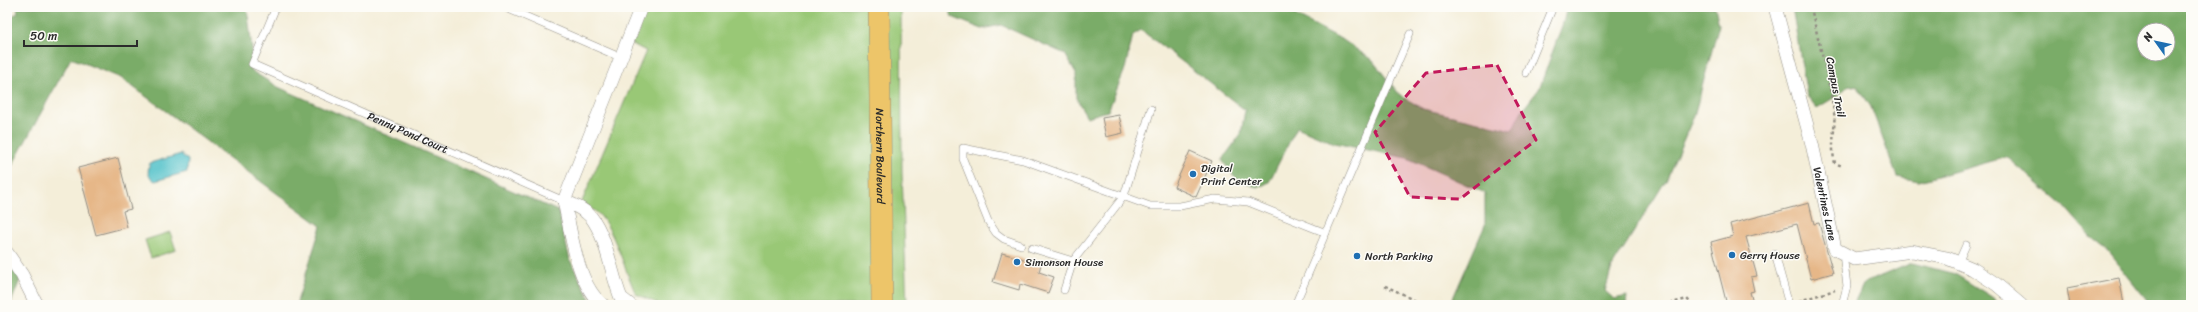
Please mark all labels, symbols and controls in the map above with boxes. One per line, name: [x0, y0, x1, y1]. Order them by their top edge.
scale bar: [24, 22, 137, 48]
north arrow: [2136, 22, 2176, 62]
text: 50 m: [30, 25, 57, 47]
text: N: [2137, 28, 2158, 46]
street label: Campus Trail: [1820, 55, 1851, 120]
street label: Penny Pond Court: [364, 107, 451, 159]
street label: Northern Boulevard: [870, 108, 890, 205]
place label: Digital Print Center: [1201, 159, 1262, 191]
street label: Valentines Lane: [1807, 165, 1842, 243]
marker: Digital Print Center: [1188, 169, 1198, 179]
place label: Gerry House: [1740, 246, 1800, 265]
place label: North Parking: [1365, 247, 1433, 266]
marker: Gerry House: [1727, 250, 1737, 260]
marker: North Parking: [1352, 251, 1362, 261]
place label: Simonson House: [1025, 253, 1104, 272]
marker: Simonson House: [1012, 257, 1022, 267]

